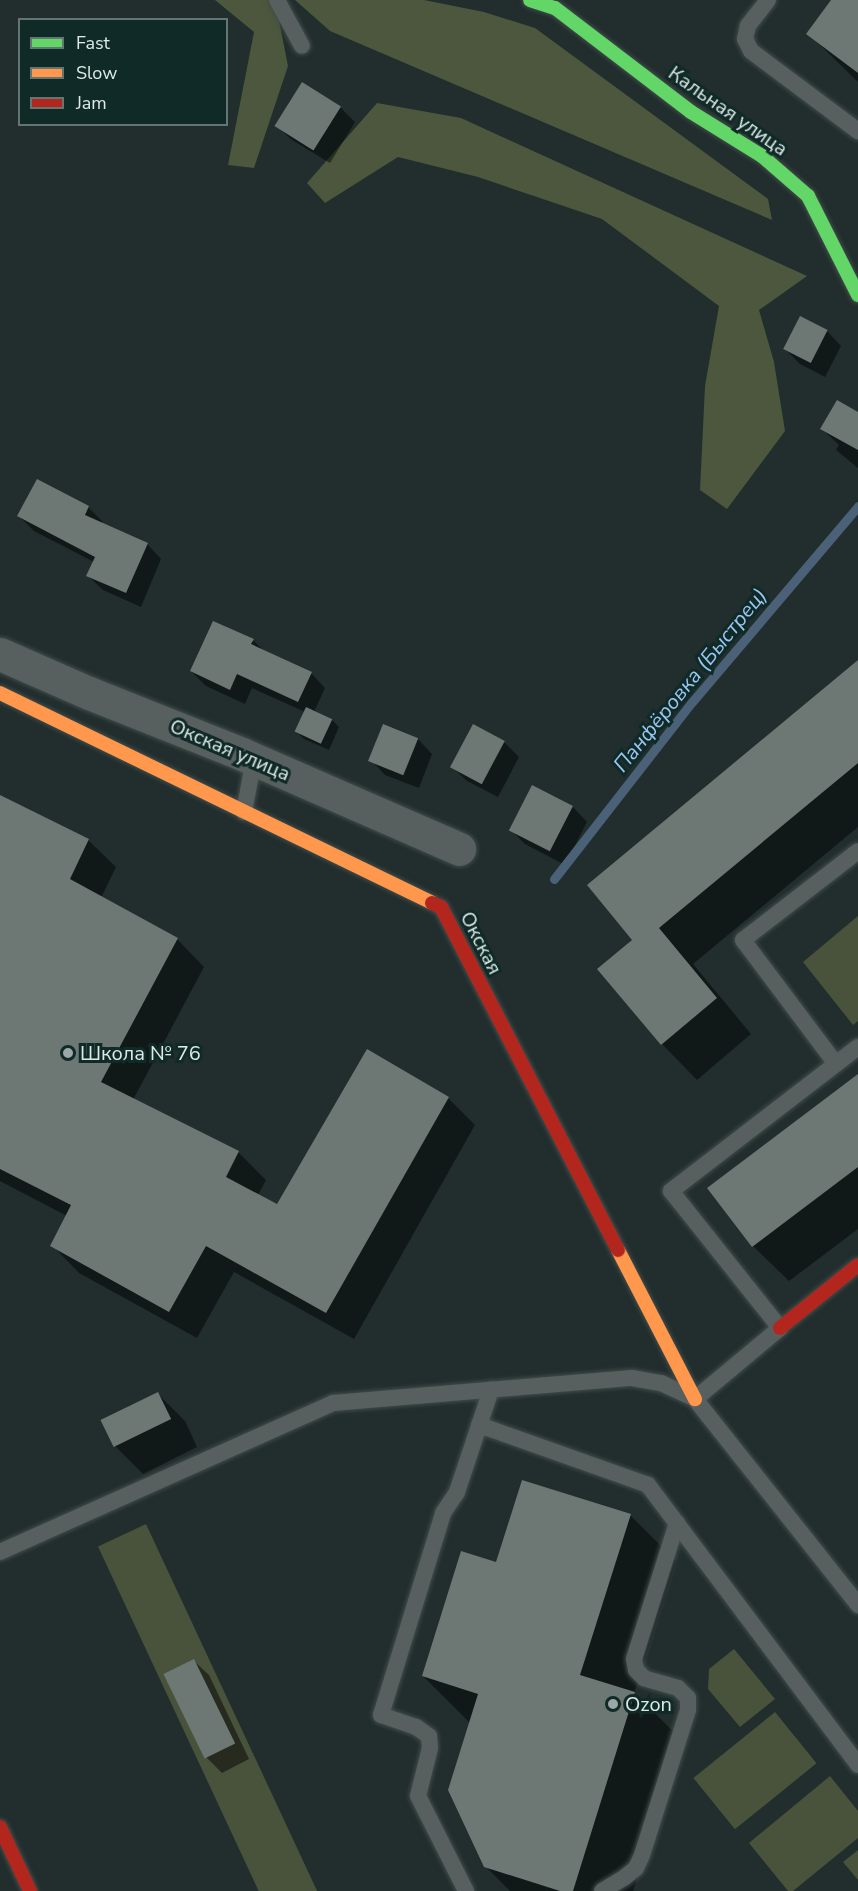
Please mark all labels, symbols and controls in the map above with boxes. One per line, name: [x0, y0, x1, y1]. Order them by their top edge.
legend: [18, 18, 228, 126]
text: Fast: [76, 31, 110, 55]
text: Slow: [76, 61, 117, 85]
street label: Кальная улица: [664, 61, 792, 161]
text: Jam: [76, 91, 107, 115]
water label: Панфёровка (Быстрец): [608, 583, 772, 777]
street label: Окская улица: [166, 714, 294, 786]
street label: Окская: [455, 908, 507, 978]
place label: Школа № 76: [80, 1041, 201, 1065]
marker: Школа № 76: [61, 1046, 75, 1060]
place label: Ozon: [625, 1692, 672, 1716]
marker: Ozon: [606, 1697, 620, 1711]

